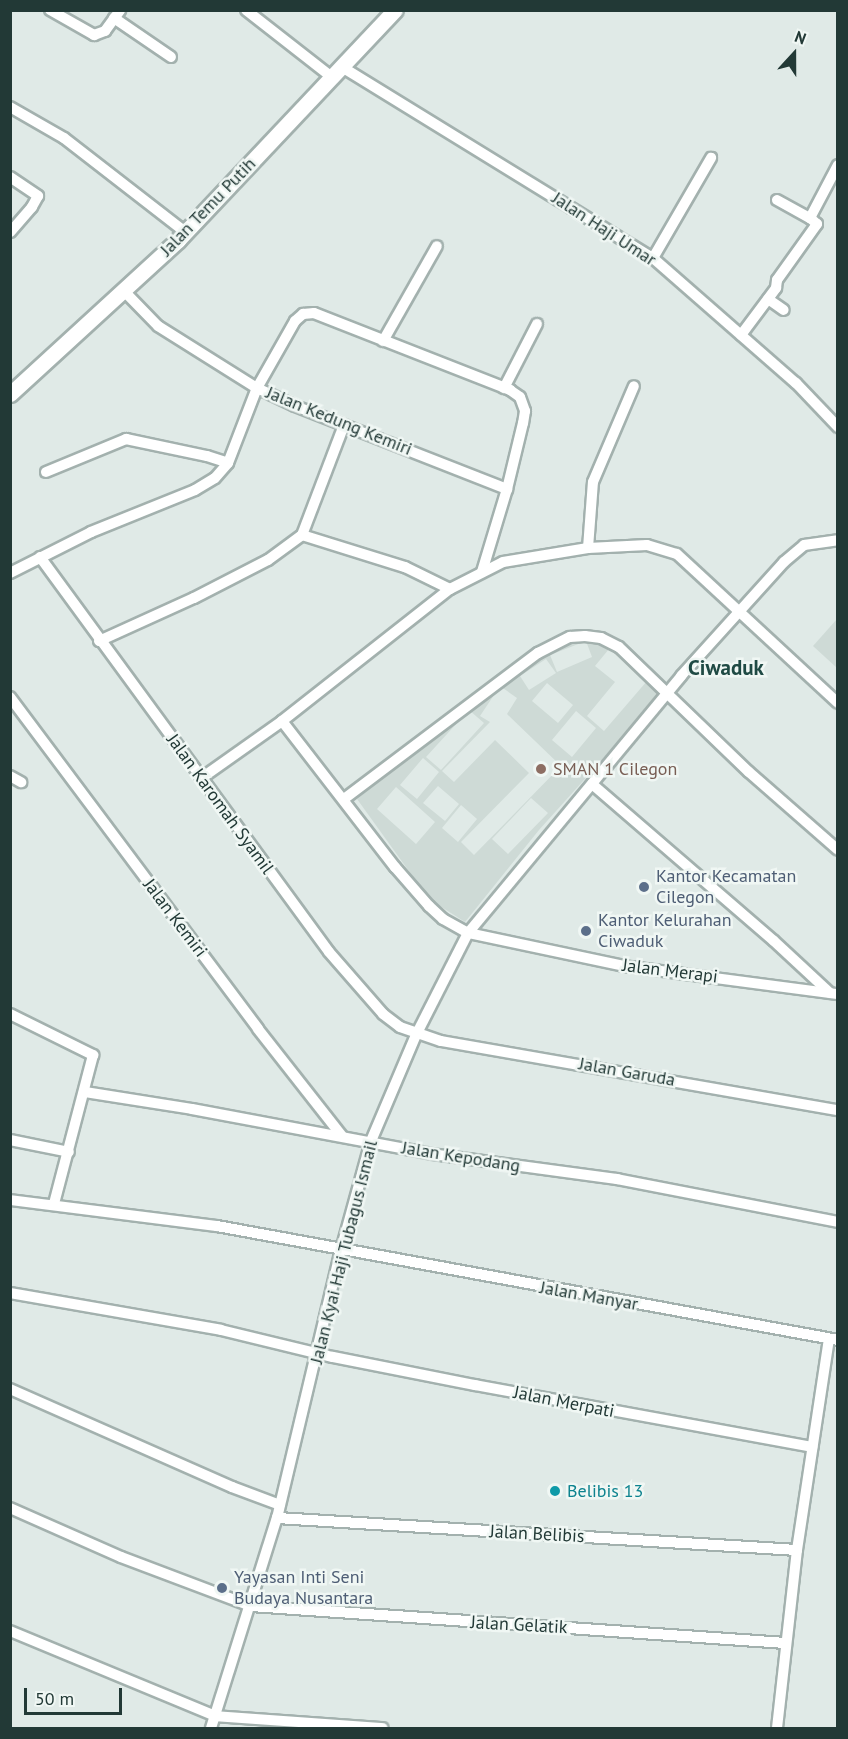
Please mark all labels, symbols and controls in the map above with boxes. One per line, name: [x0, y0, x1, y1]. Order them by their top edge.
north arrow: [764, 24, 824, 84]
text: N: [792, 26, 809, 48]
street label: Jalan Temu Putih: [155, 153, 261, 261]
street label: Jalan Haji Umar: [548, 187, 660, 271]
street label: Jalan Kedung Kemiri: [263, 382, 415, 460]
district label: Ciwaduk: [688, 655, 764, 681]
street label: Jalan Karomah Syamil: [162, 730, 278, 878]
place label: SMAN 1 Cilegon: [553, 758, 677, 780]
marker: SMAN 1 Cilegon: [534, 762, 548, 776]
place label: Kantor Kecamatan Cilegon: [656, 866, 796, 908]
street label: Jalan Kemiri: [138, 875, 212, 961]
marker: Kantor Kecamatan Cilegon: [637, 880, 651, 894]
place label: Kantor Kelurahan Ciwaduk: [598, 910, 732, 952]
marker: Kantor Kelurahan Ciwaduk: [579, 924, 593, 938]
street label: Jalan Merapi: [621, 954, 719, 988]
street label: Jalan Garuda: [577, 1053, 677, 1091]
street label: Jalan Kepodang: [400, 1137, 522, 1177]
street label: Jalan Kyai Haji Tubagus Ismail: [306, 1138, 382, 1366]
street label: Jalan Manyar: [538, 1277, 640, 1315]
street label: Jalan Merpati: [512, 1382, 616, 1422]
place label: Belibis 13: [567, 1480, 643, 1502]
marker: Belibis 13: [548, 1484, 562, 1498]
street label: Jalan Belibis: [489, 1521, 585, 1547]
place label: Yayasan Inti Seni Budaya Nusantara: [234, 1567, 373, 1610]
marker: Yayasan Inti Seni Budaya Nusantara: [215, 1581, 229, 1595]
street label: Jalan Gelatik: [470, 1612, 568, 1638]
scale bar: [27, 1676, 124, 1714]
text: 50 m: [35, 1687, 74, 1710]

